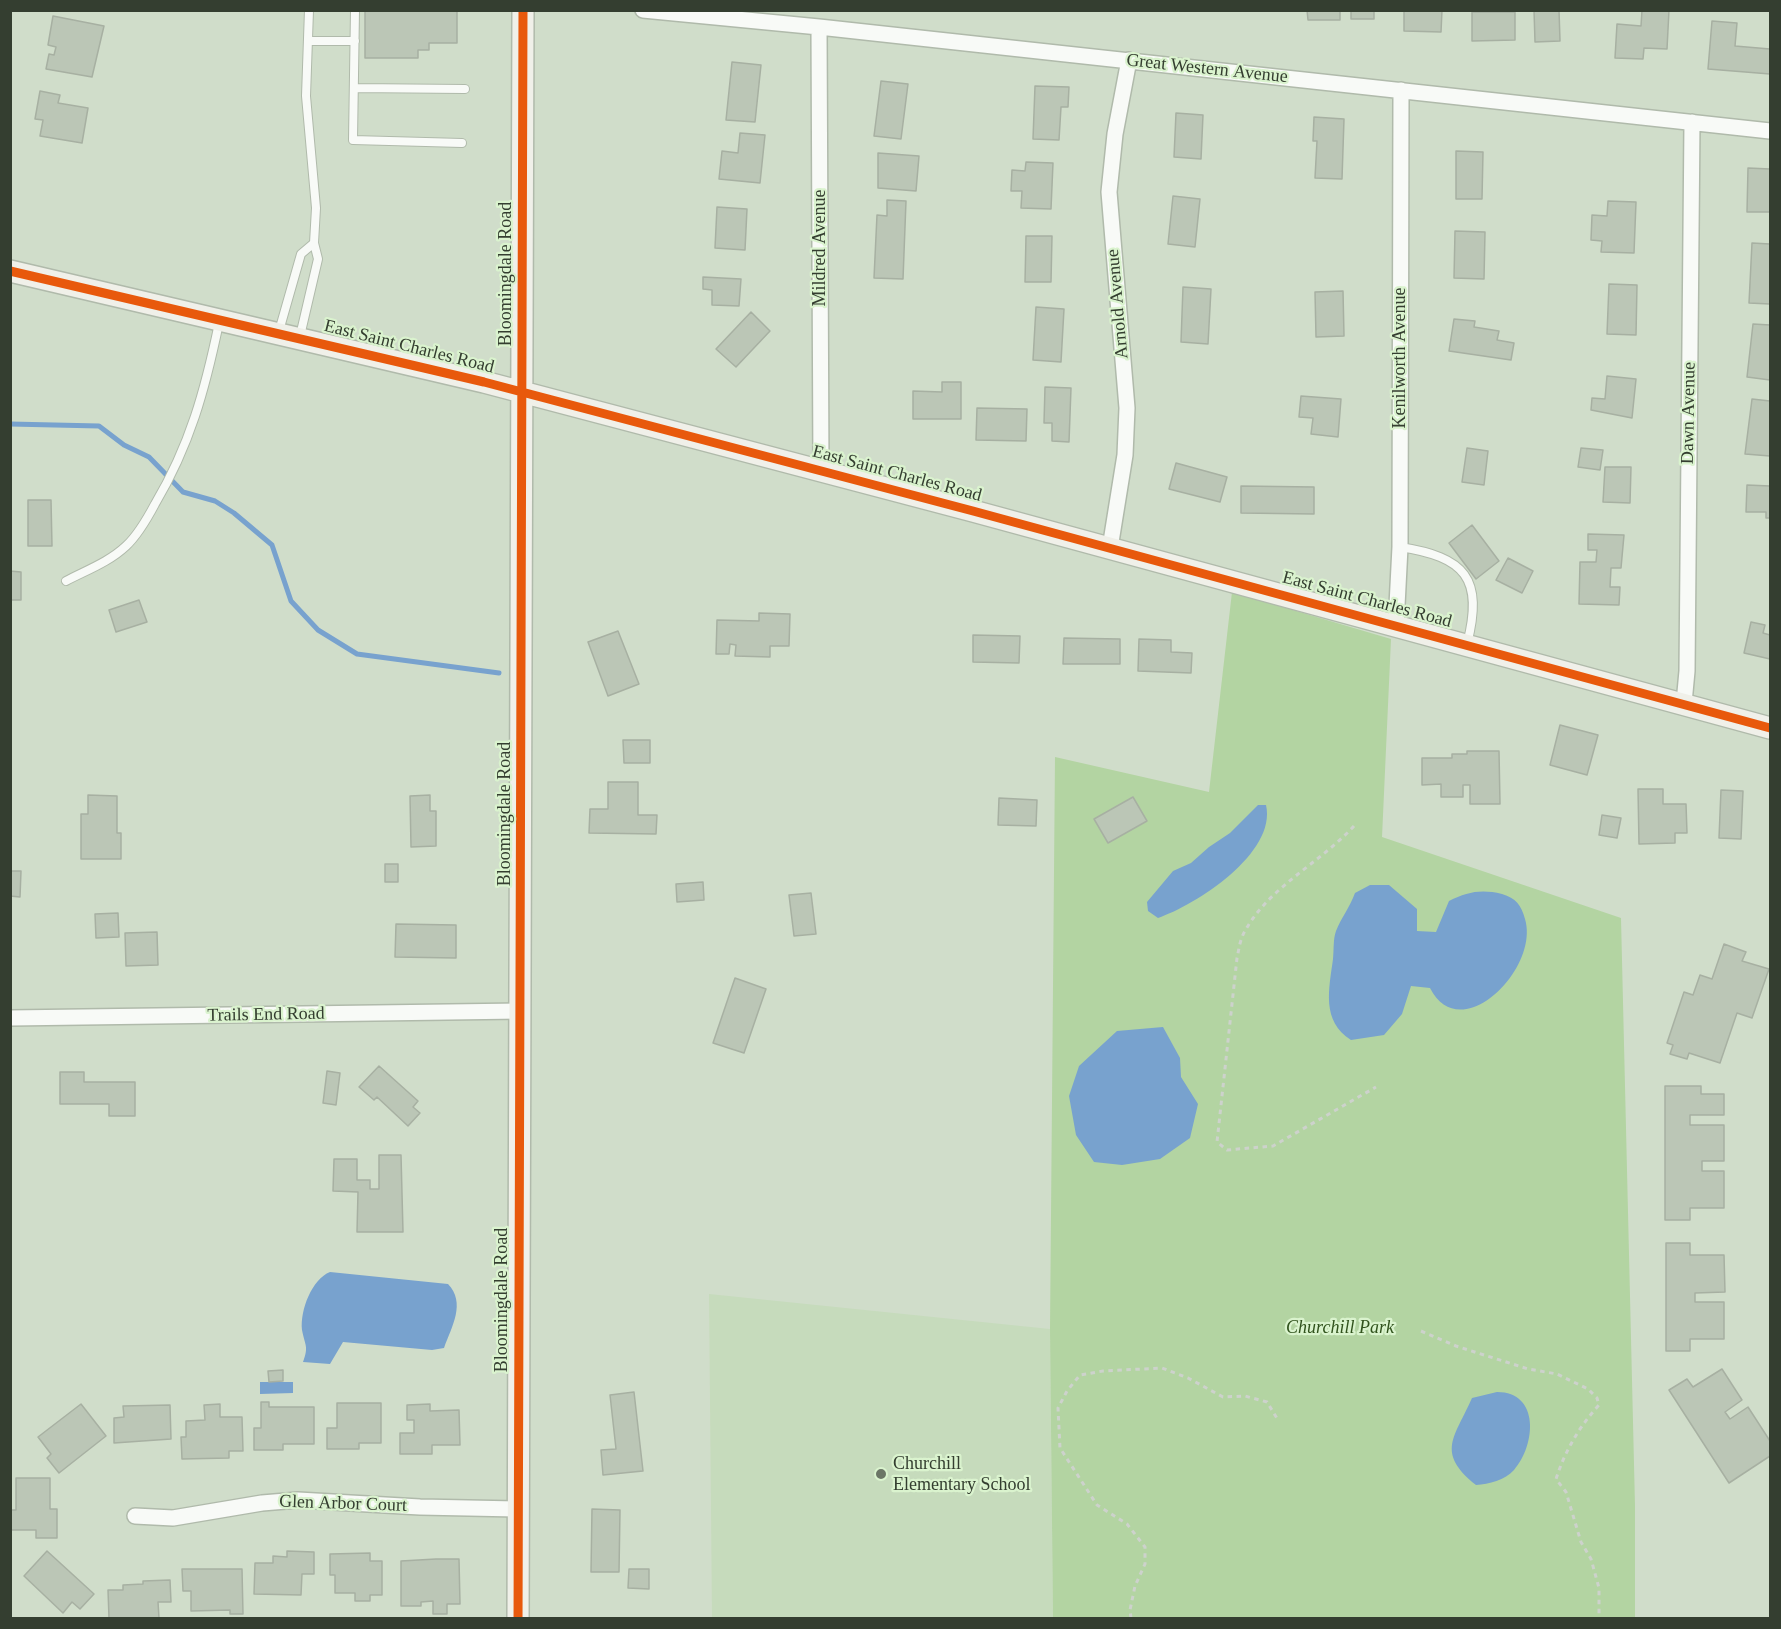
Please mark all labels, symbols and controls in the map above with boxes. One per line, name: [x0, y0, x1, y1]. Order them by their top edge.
street label: Great Western Avenue: [1125, 50, 1289, 88]
street label: Mildred Avenue: [809, 189, 831, 307]
street label: Bloomingdale Road: [495, 202, 517, 346]
street label: Arnold Avenue: [1102, 248, 1134, 360]
street label: Kenilworth Avenue: [1389, 287, 1411, 429]
street label: East Saint Charles Road: [322, 315, 496, 379]
street label: Dawn Avenue: [1677, 362, 1701, 464]
street label: East Saint Charles Road: [810, 441, 984, 507]
street label: East Saint Charles Road: [1280, 567, 1454, 633]
street label: Bloomingdale Road: [494, 742, 516, 886]
street label: Trails End Road: [207, 1003, 325, 1027]
street label: Bloomingdale Road: [491, 1228, 513, 1372]
park label: Churchill Park: [1286, 1317, 1394, 1339]
place label: Churchill Elementary School: [893, 1453, 1030, 1496]
marker: Churchill Elementary School: [874, 1467, 888, 1481]
street label: Glen Arbor Court: [279, 1491, 407, 1517]

